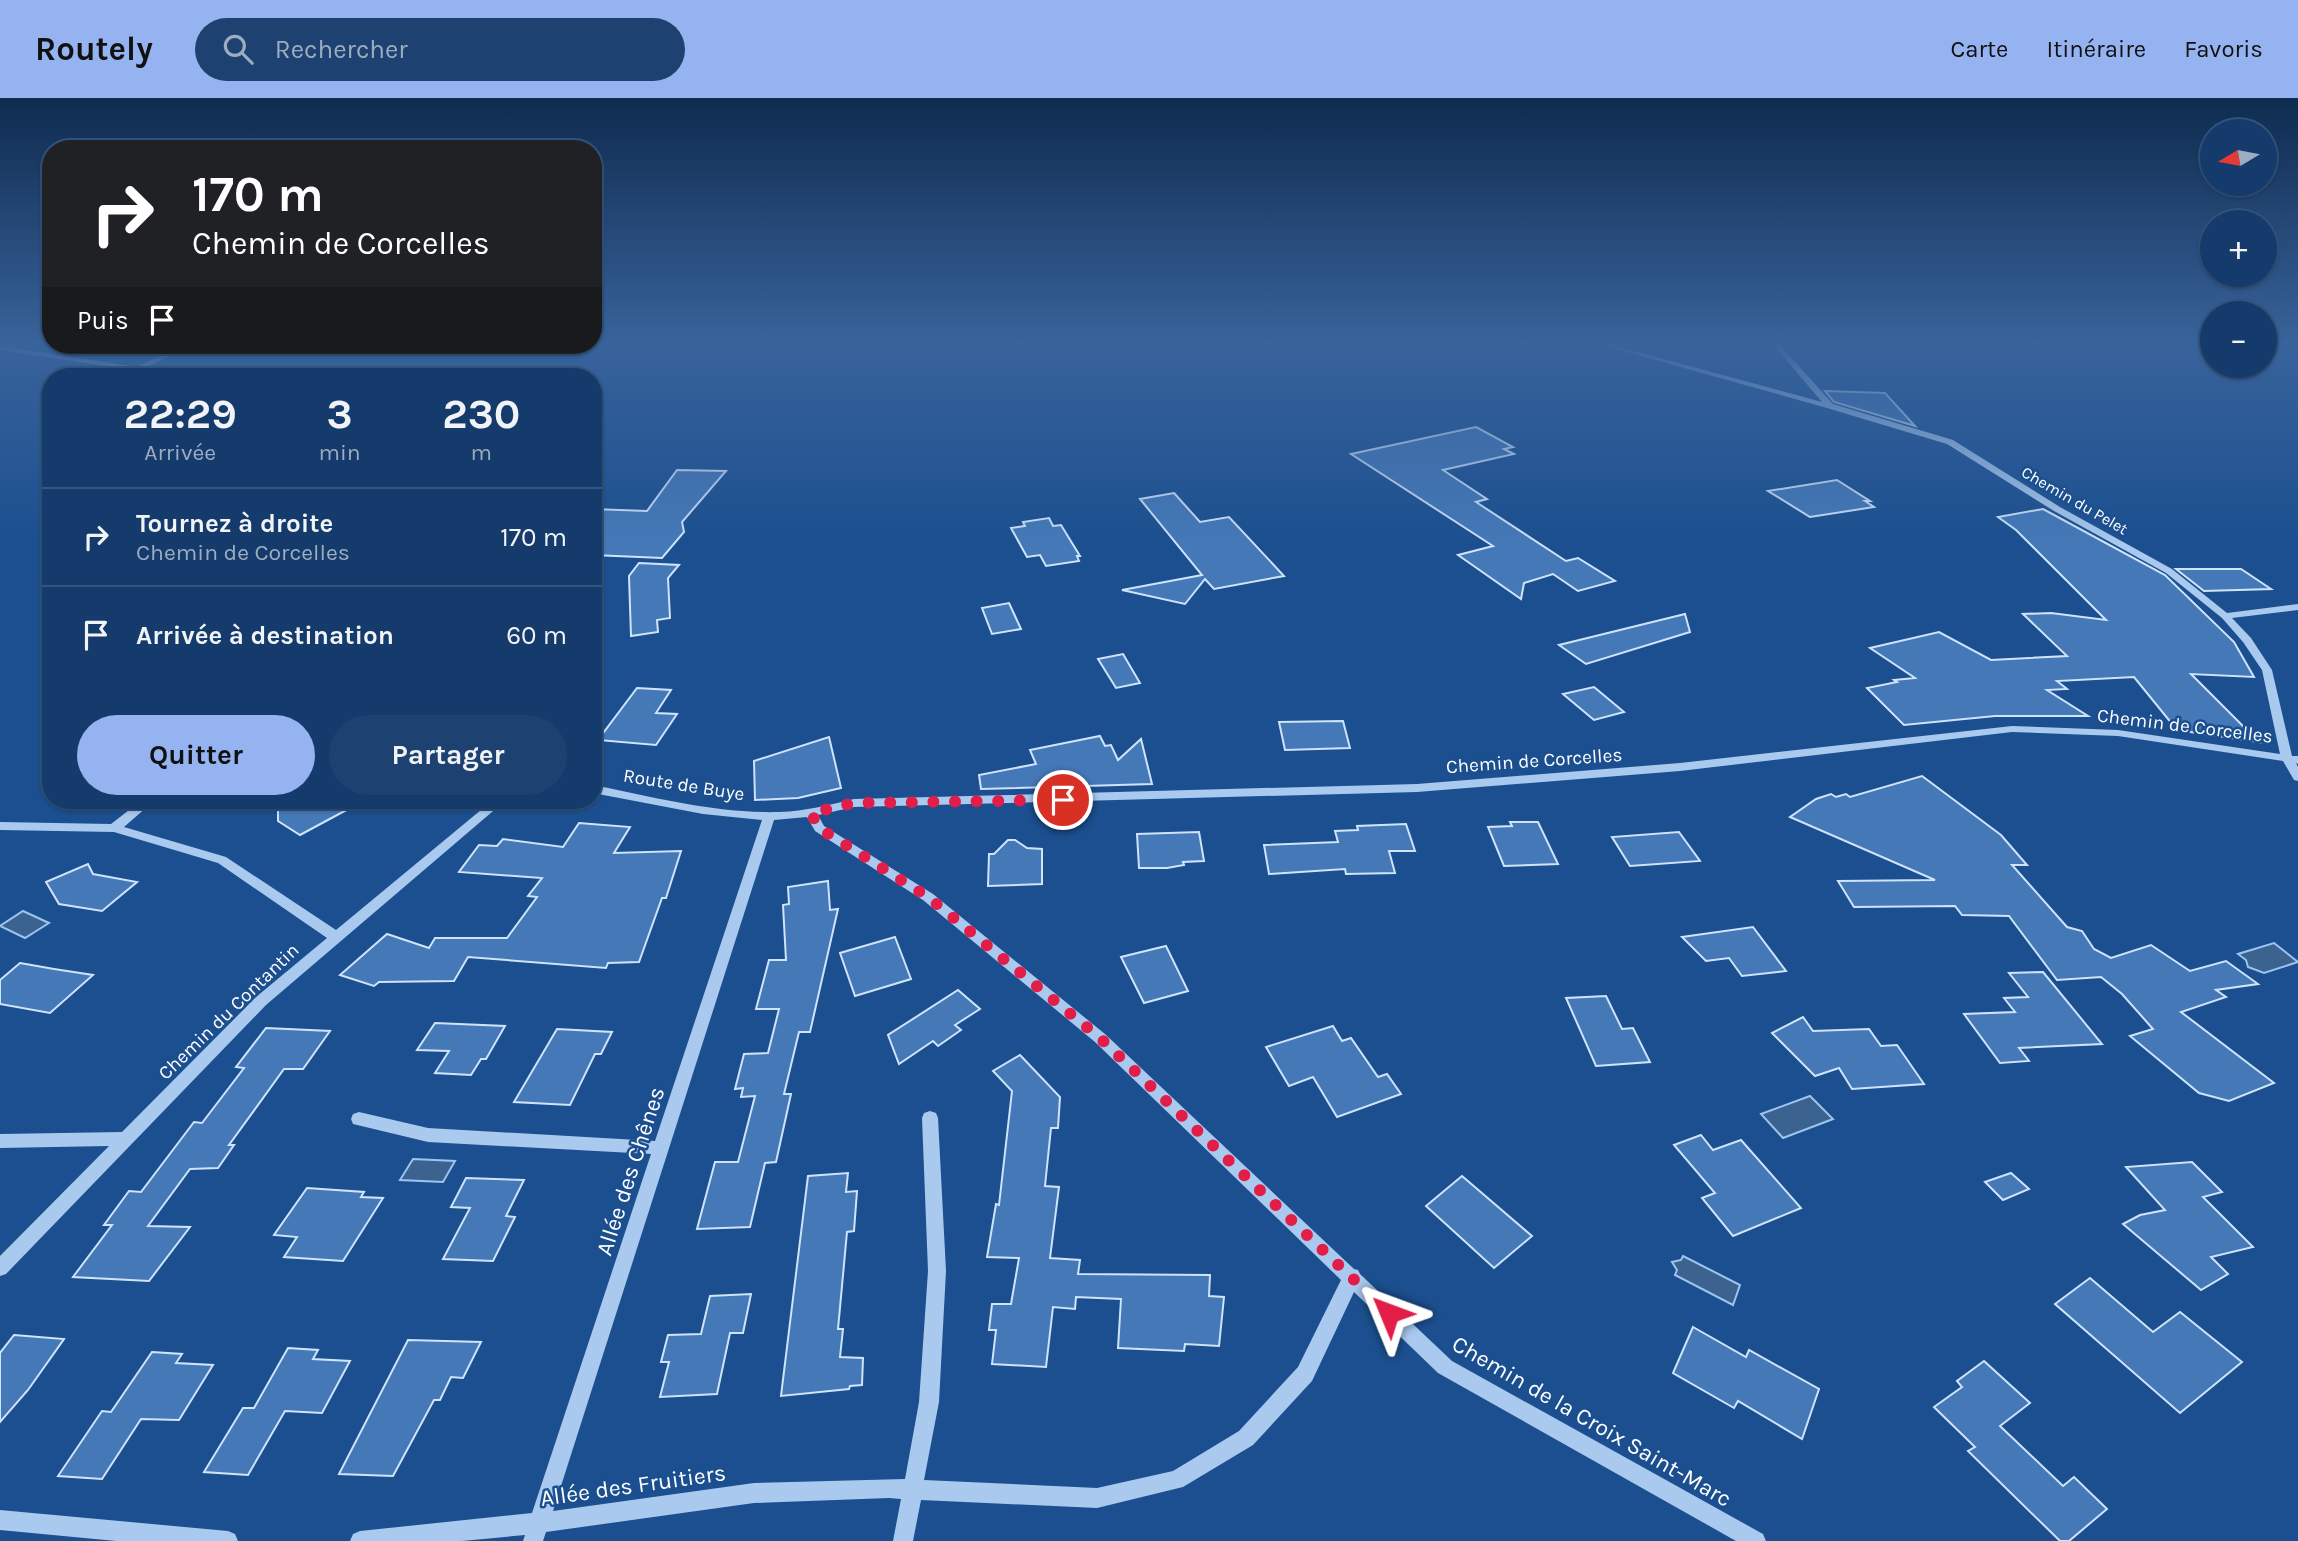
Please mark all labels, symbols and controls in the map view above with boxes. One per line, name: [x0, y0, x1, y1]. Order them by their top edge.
search box: [195, 18, 685, 81]
text: Routely: [35, 30, 153, 68]
icon: search: [219, 30, 257, 68]
text: Rechercher: [275, 34, 408, 65]
text: Carte: [1950, 35, 2008, 63]
text: Itinéraire: [2046, 35, 2146, 63]
text: Favoris: [2184, 35, 2263, 63]
north arrow: [2200, 119, 2277, 196]
map controls: [2200, 119, 2277, 378]
text: 170 m: [192, 166, 324, 223]
icon: right: [77, 168, 168, 259]
button: +: [2200, 210, 2277, 287]
text: Chemin de Corcelles: [192, 225, 490, 262]
icon: arrive: [143, 301, 181, 339]
button: −: [2200, 301, 2277, 378]
text: Puis: [77, 305, 129, 336]
text: 22:29: [124, 389, 237, 439]
text: 3: [326, 389, 353, 439]
text: 230: [442, 389, 520, 439]
text: Arrivée: [144, 439, 216, 466]
text: min: [318, 439, 361, 466]
text: m: [471, 439, 492, 466]
street label: Chemin du Pelet: [2018, 462, 2131, 539]
text: Tournez à droite: [136, 508, 333, 539]
icon: right: [77, 518, 115, 556]
text: 170 m: [500, 522, 567, 553]
text: Chemin de Corcelles: [136, 539, 350, 566]
icon: arrive: [77, 616, 115, 654]
text: Arrivée à destination: [136, 620, 394, 651]
text: 60 m: [506, 620, 567, 651]
street label: Chemin de Corcelles: [2096, 704, 2274, 748]
button: Quitter: [77, 715, 315, 795]
button: Partager: [329, 715, 567, 795]
street label: Chemin de Corcelles: [1445, 744, 1623, 778]
street label: Route de Buye: [622, 765, 746, 805]
pin: [1033, 770, 1093, 830]
icon: arrive: [1044, 781, 1082, 819]
street label: Chemin du Contantin: [154, 939, 303, 1084]
street label: Allée des Chênes: [590, 1083, 670, 1259]
position arrow: [1352, 1276, 1426, 1350]
street label: Chemin de la Croix Saint-Marc: [1447, 1330, 1736, 1513]
street label: Allée des Fruitiers: [539, 1459, 728, 1512]

